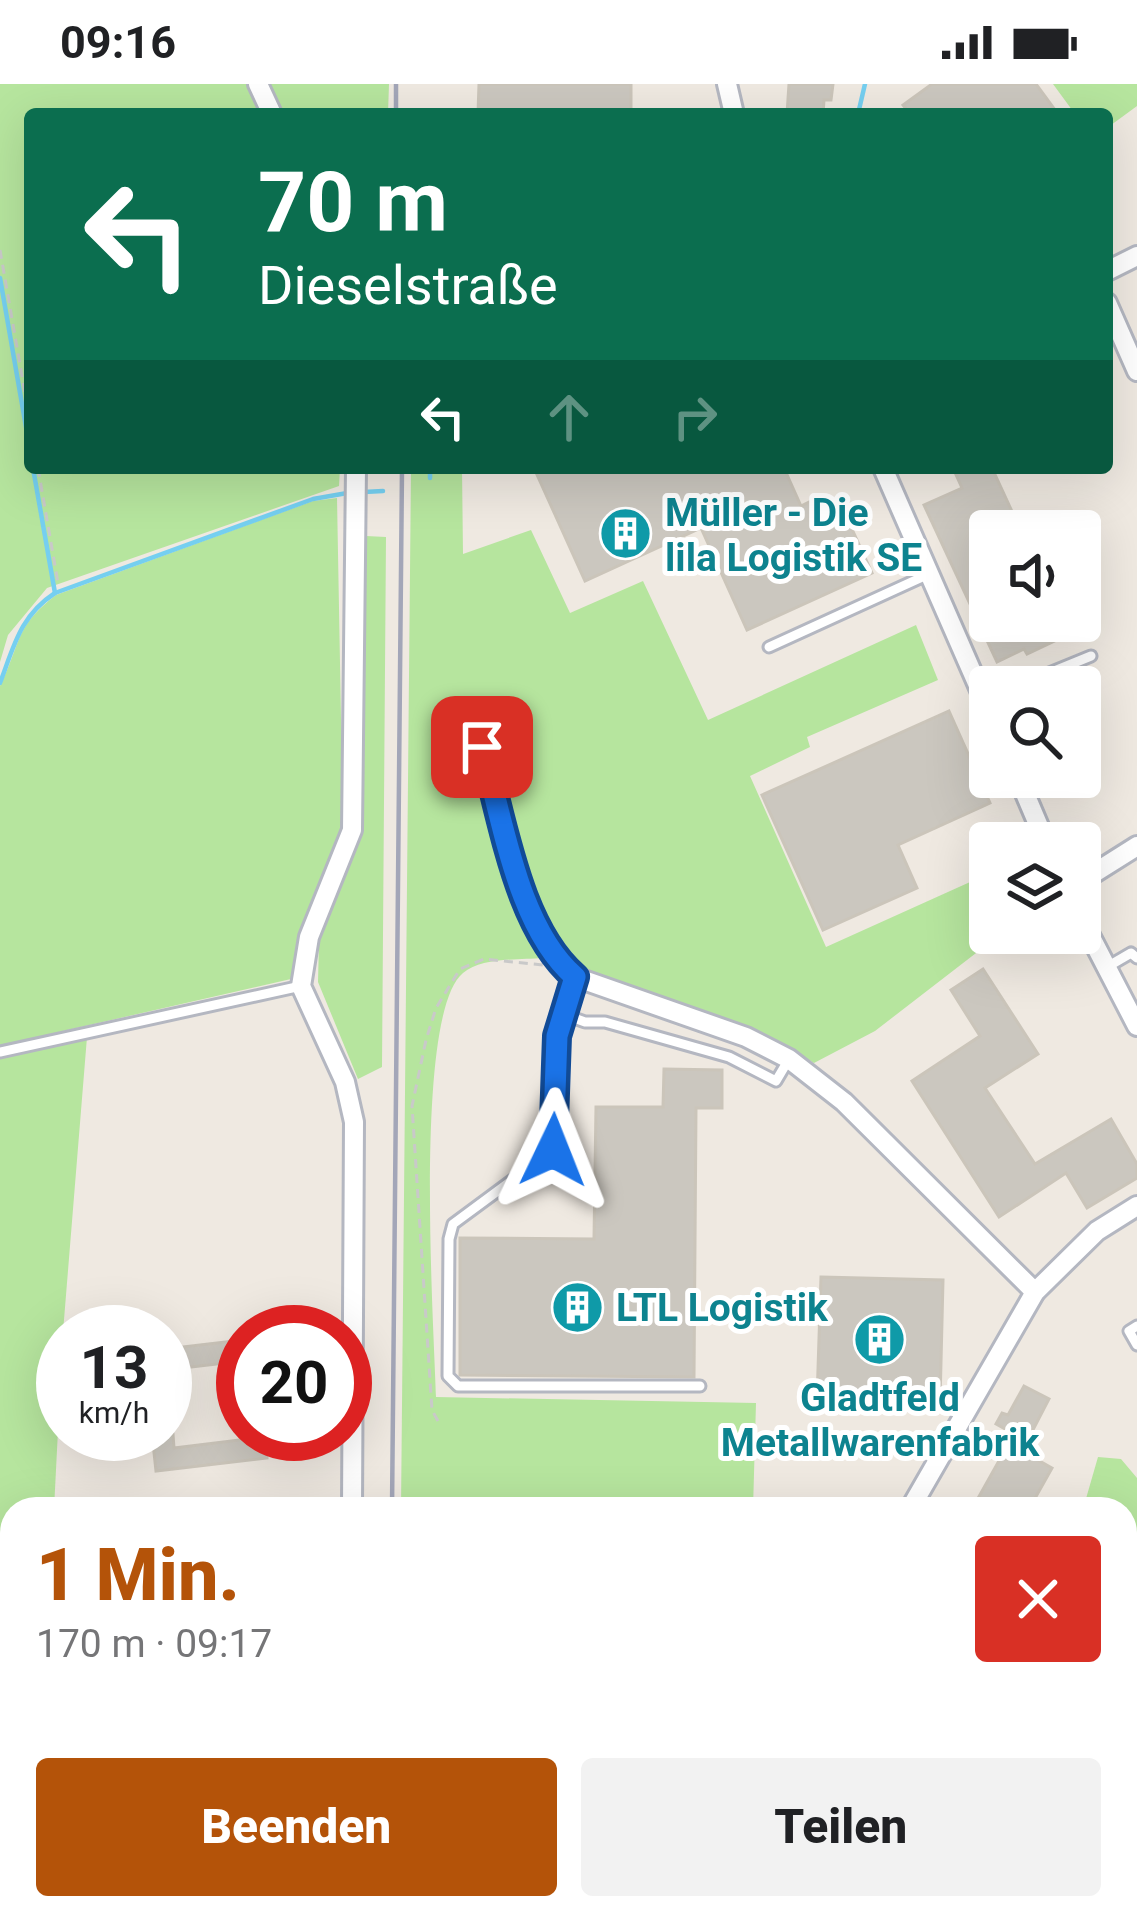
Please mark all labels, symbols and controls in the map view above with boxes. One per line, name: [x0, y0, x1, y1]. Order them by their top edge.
text: 09:16: [60, 16, 176, 69]
text: 70 m: [258, 153, 448, 252]
icon: left: [60, 156, 216, 312]
text: Dieselstraße: [258, 254, 558, 317]
icon: left: [410, 384, 476, 450]
icon: ahead: [536, 384, 602, 450]
icon: right: [662, 384, 728, 450]
place label: Müller - Die lila Logistik SE: [665, 490, 922, 581]
building icon: Müller - Die lila Logistik SE: [598, 506, 654, 562]
map controls: [969, 510, 1101, 954]
button: sound: [969, 510, 1101, 642]
button: search: [969, 666, 1101, 798]
pin: [431, 696, 533, 798]
icon: arrive: [449, 714, 515, 780]
button: layers: [969, 822, 1101, 954]
position arrow: [490, 1087, 616, 1213]
building icon: LTL Logistik: [549, 1279, 605, 1335]
place label: LTL Logistik: [616, 1285, 829, 1331]
speed limit sign: 20: [216, 1305, 372, 1461]
building icon: Gladtfeld Metallwarenfabrik: [852, 1312, 908, 1368]
text: 13: [80, 1332, 148, 1403]
place label: Gladtfeld Metallwarenfabrik: [721, 1375, 1040, 1466]
text: km/h: [79, 1395, 149, 1430]
text: 1 Min.: [36, 1533, 240, 1618]
button: close: [975, 1536, 1101, 1662]
text: 170 m · 09:17: [36, 1621, 272, 1667]
button: Beenden: [36, 1758, 557, 1896]
button: Teilen: [581, 1758, 1101, 1896]

